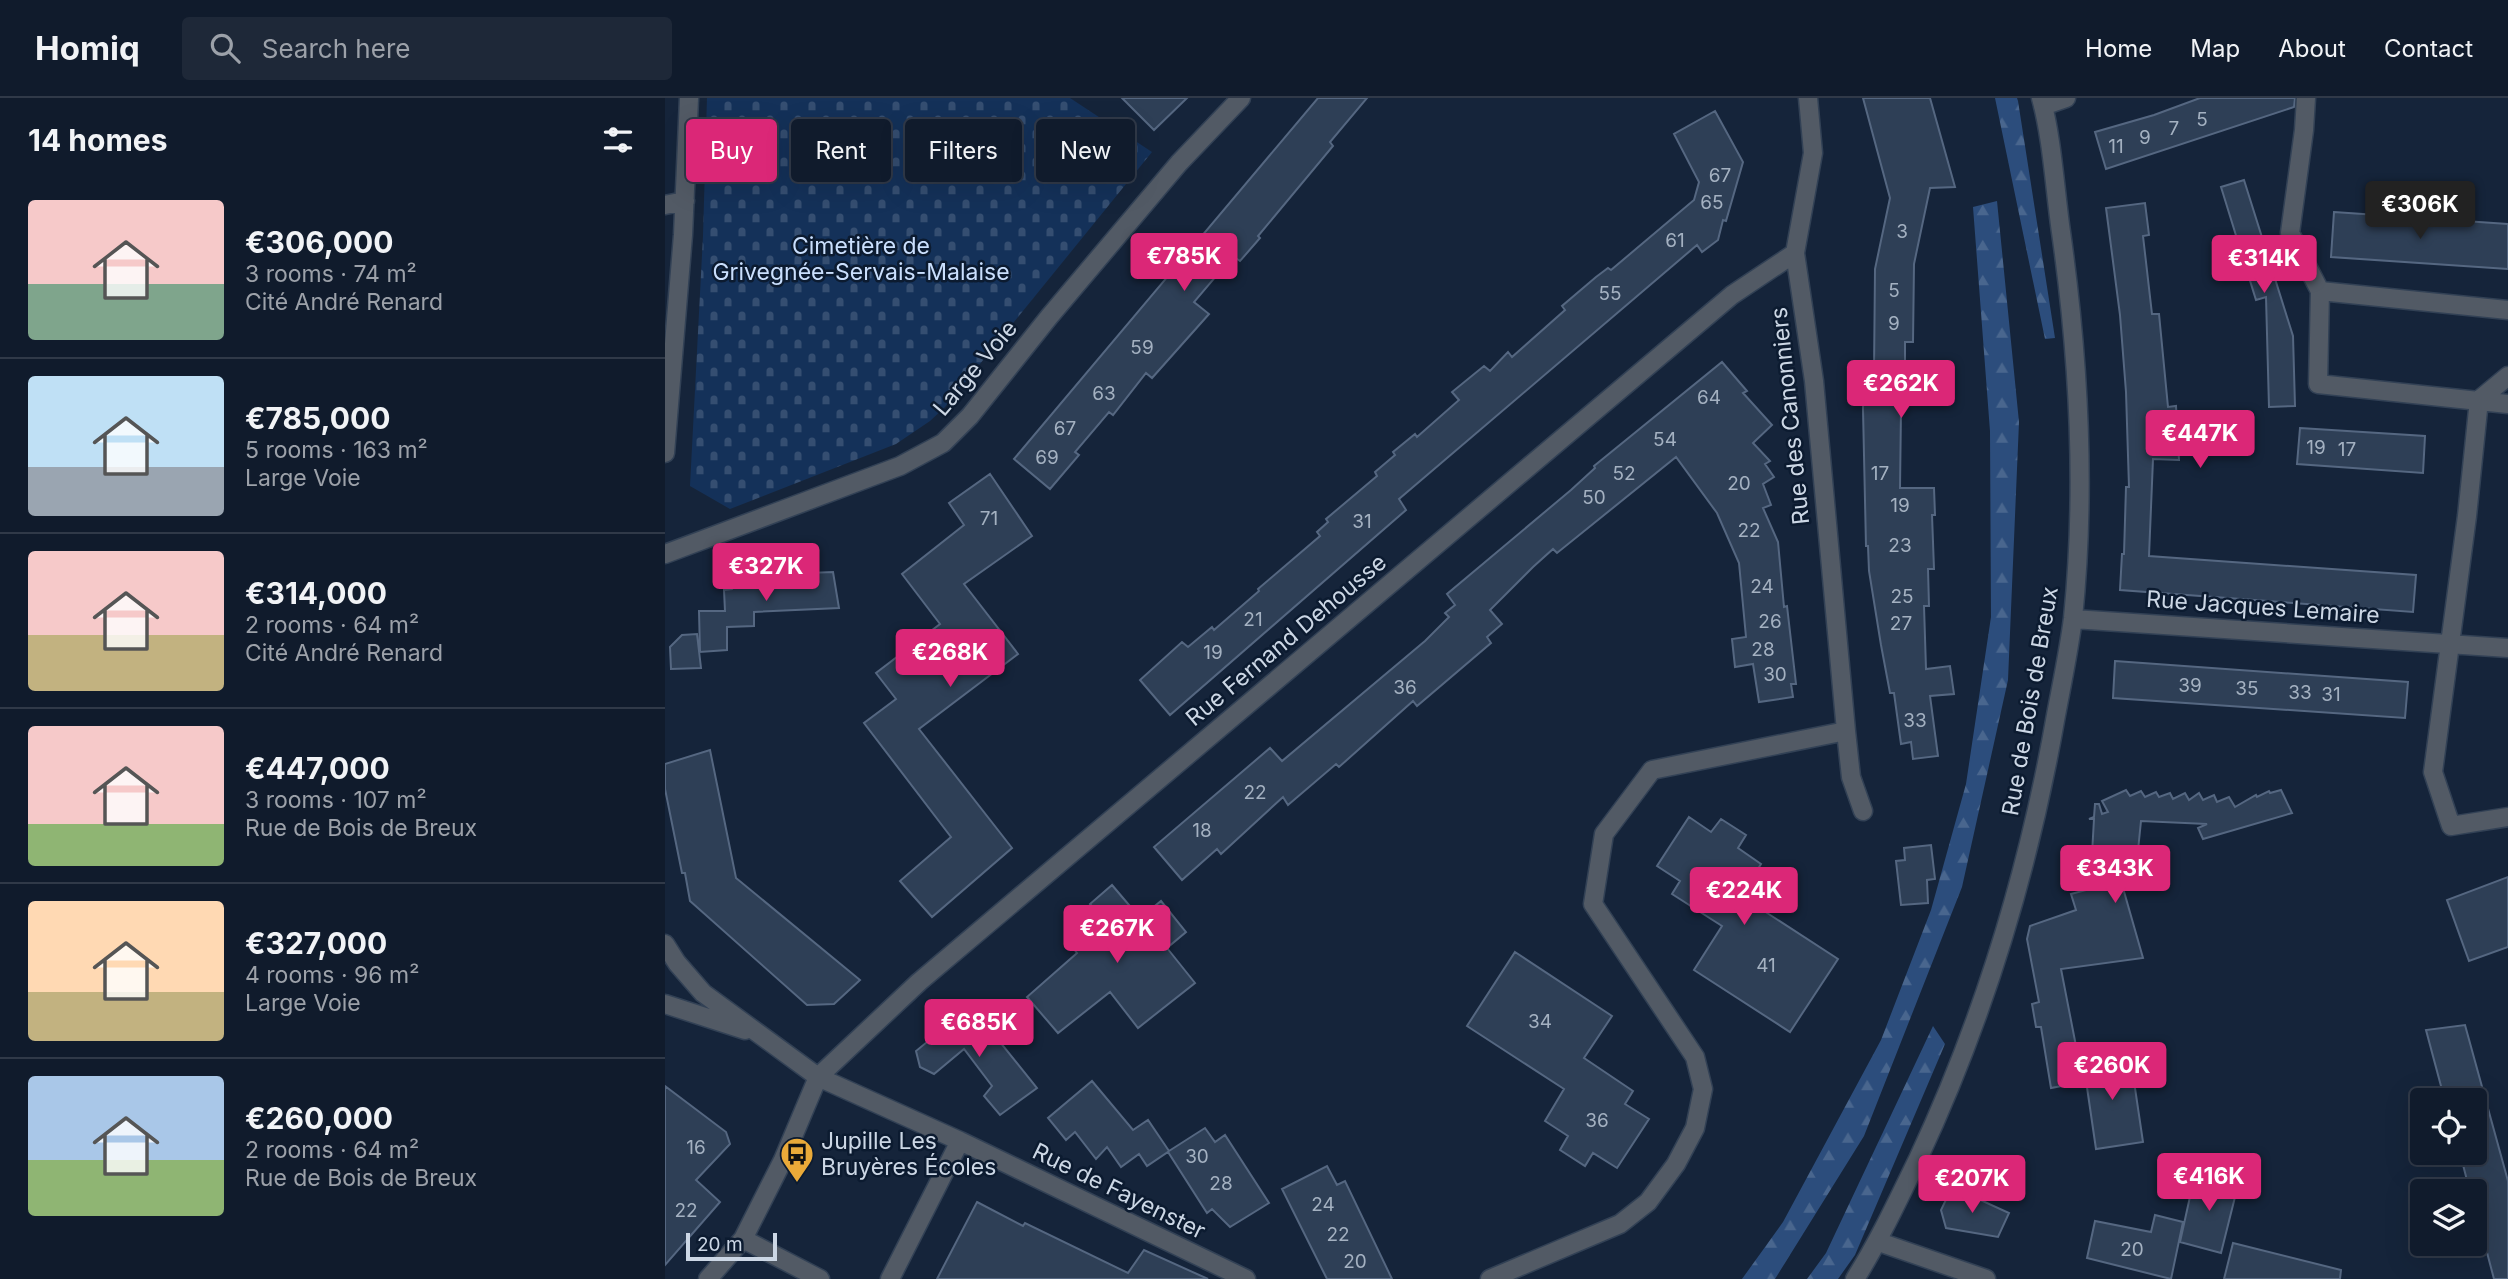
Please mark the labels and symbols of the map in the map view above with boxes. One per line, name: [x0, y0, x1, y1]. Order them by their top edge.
house number: 5: [2196, 108, 2208, 131]
house number: 7: [2169, 117, 2179, 140]
house number: 9: [2139, 126, 2151, 149]
house number: 11: [2108, 135, 2124, 158]
house number: 67: [1709, 164, 1731, 187]
pin: €306K: [2371, 181, 2469, 241]
house number: 65: [1700, 191, 1724, 214]
house number: 3: [1896, 220, 1908, 243]
house number: 61: [1665, 229, 1685, 252]
park label: Cimetière de Grivegnée-Servais-Malaise: [712, 232, 1010, 286]
pin: €785K: [1135, 234, 1233, 293]
pin: €314K: [2215, 236, 2313, 295]
house number: 5: [1888, 279, 1900, 302]
house number: 55: [1598, 282, 1622, 305]
street label: Rue des Canonniers: [1765, 306, 1815, 526]
house number: 9: [1888, 312, 1900, 335]
street label: Large Voie: [927, 315, 1023, 421]
house number: 59: [1130, 336, 1154, 359]
pin: €262K: [1852, 360, 1950, 420]
house number: 63: [1092, 382, 1116, 405]
house number: 64: [1697, 386, 1721, 409]
pin: €447K: [2151, 410, 2249, 470]
house number: 67: [1054, 417, 1076, 440]
house number: 54: [1653, 428, 1677, 451]
house number: 19: [2306, 436, 2326, 459]
house number: 17: [2338, 438, 2356, 461]
house number: 69: [1035, 446, 1059, 469]
house number: 52: [1612, 462, 1636, 485]
house number: 17: [1871, 462, 1889, 485]
house number: 20: [1727, 472, 1751, 495]
house number: 50: [1582, 486, 1606, 509]
house number: 19: [1890, 494, 1910, 517]
house number: 71: [980, 507, 998, 530]
house number: 31: [1352, 510, 1372, 533]
house number: 22: [1737, 519, 1761, 542]
house number: 23: [1888, 534, 1912, 557]
pin: €327K: [717, 544, 815, 603]
street label: Rue Fernand Dehousse: [1180, 548, 1392, 732]
house number: 24: [1750, 575, 1774, 598]
street label: Rue de Bois de Breux: [1996, 584, 2064, 818]
house number: 25: [1890, 585, 1914, 608]
street label: Rue Jacques Lemaire: [2145, 585, 2381, 629]
house number: 21: [1243, 608, 1263, 631]
house number: 26: [1758, 610, 1782, 633]
house number: 27: [1890, 612, 1912, 635]
pin: €268K: [901, 630, 999, 689]
house number: 28: [1751, 638, 1775, 661]
house number: 19: [1203, 641, 1223, 664]
house number: 30: [1763, 663, 1787, 686]
house number: 39: [2178, 674, 2202, 697]
house number: 36: [1393, 676, 1417, 699]
house number: 35: [2235, 677, 2259, 700]
house number: 33: [2288, 681, 2312, 704]
house number: 31: [2321, 683, 2341, 706]
house number: 33: [1903, 709, 1927, 732]
house number: 22: [1243, 781, 1267, 804]
house number: 18: [1192, 819, 1212, 842]
pin: €343K: [2066, 846, 2164, 905]
pin: €224K: [1695, 868, 1793, 927]
pin: €267K: [1068, 906, 1166, 965]
house number: 41: [1756, 954, 1776, 977]
pin: €685K: [930, 1000, 1028, 1059]
house number: 34: [1528, 1010, 1552, 1033]
pin: €260K: [2063, 1042, 2161, 1102]
house number: 36: [1585, 1109, 1609, 1132]
place label: Jupille Les Bruyères Écoles: [821, 1127, 996, 1181]
bus stop icon: Jupille Les Bruyères Écoles: [778, 1135, 816, 1184]
house number: 16: [686, 1136, 706, 1159]
street label: Rue de Fayenster: [1028, 1137, 1210, 1245]
house number: 30: [1185, 1145, 1209, 1168]
pin: €416K: [2160, 1154, 2258, 1213]
pin: €207K: [1923, 1156, 2021, 1215]
house number: 28: [1209, 1172, 1233, 1195]
house number: 24: [1311, 1193, 1335, 1216]
house number: 22: [674, 1199, 698, 1222]
house number: 22: [1326, 1223, 1350, 1246]
scale bar: [686, 1230, 777, 1262]
house number: 20: [2120, 1238, 2144, 1261]
house number: 20: [1343, 1250, 1367, 1273]

